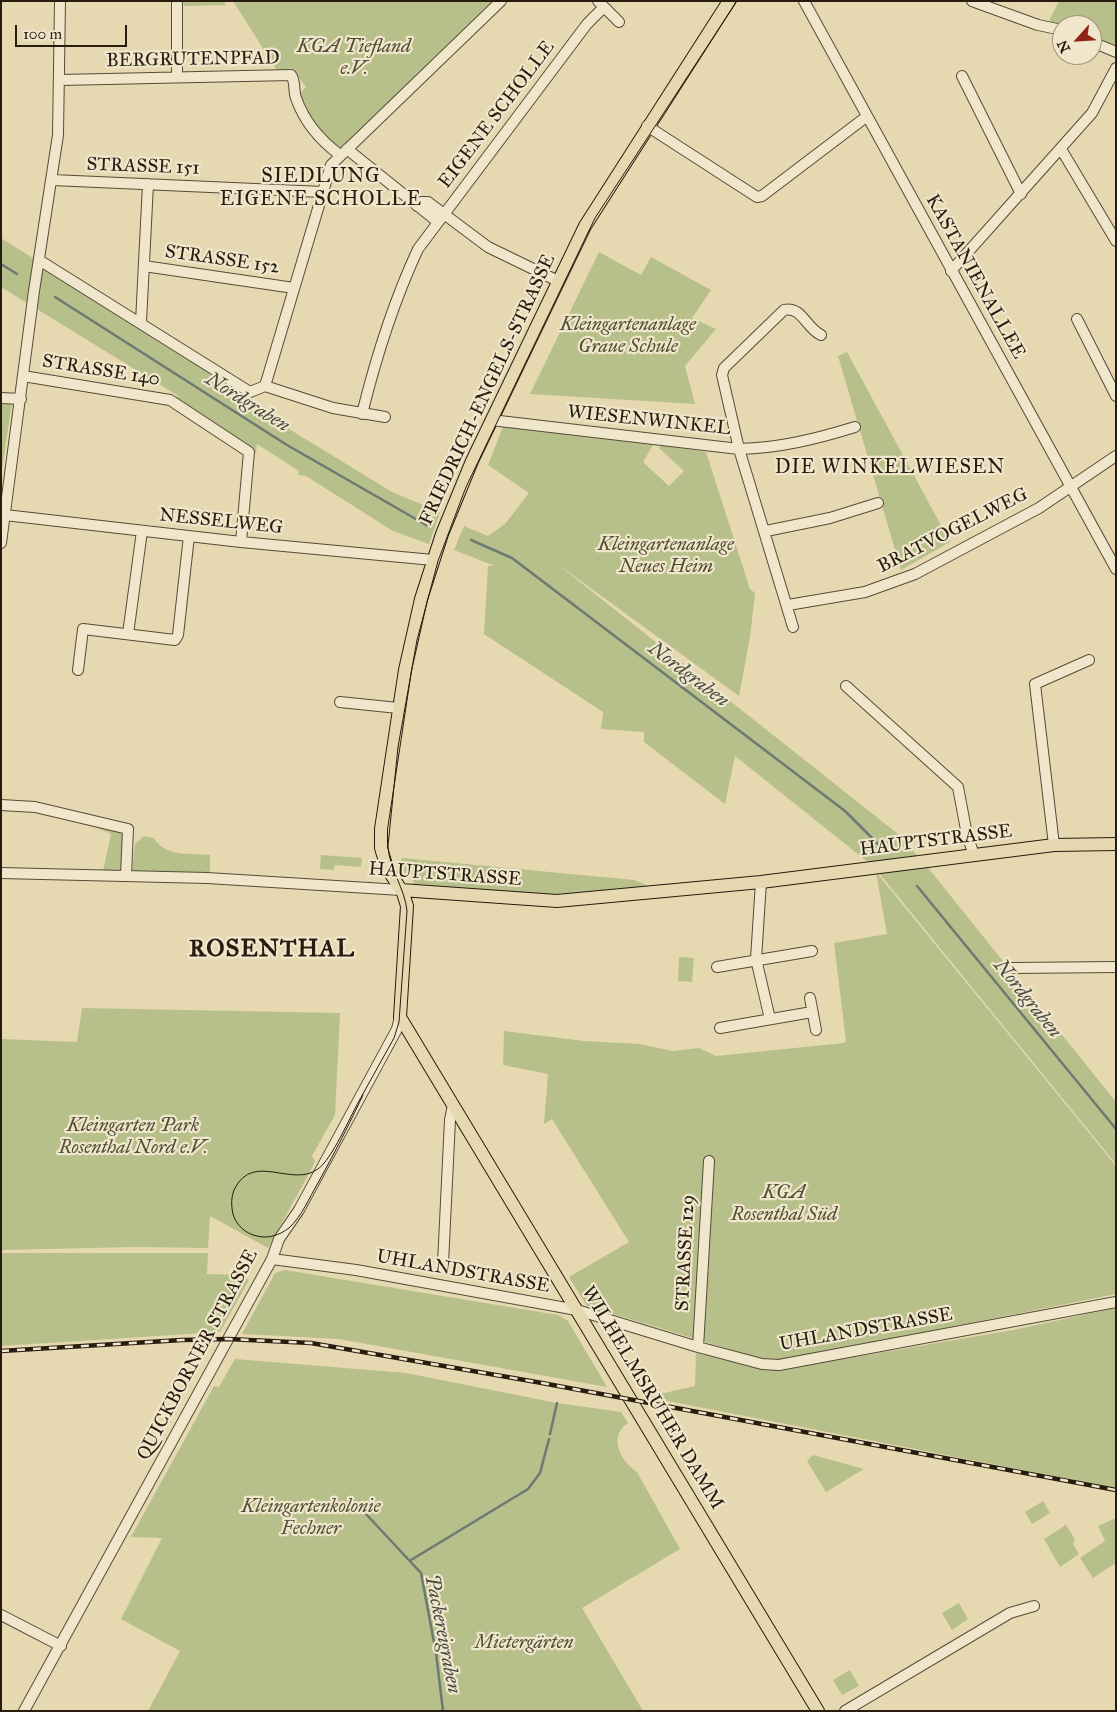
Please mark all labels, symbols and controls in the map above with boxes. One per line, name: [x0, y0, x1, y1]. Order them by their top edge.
scale bar: [18, 15, 130, 47]
north arrow: [1052, 15, 1102, 65]
text: 100 m: [23, 25, 62, 43]
park label: KGA Tiefland e.V.: [297, 36, 411, 80]
street label: EIGENE SCHOLLE: [434, 37, 560, 193]
text: N: [1054, 37, 1074, 55]
street label: BERGRUTENPFAD: [106, 47, 280, 73]
street label: STRASSE 151: [86, 154, 200, 180]
district label: SIEDLUNG EIGENE SCHOLLE: [218, 165, 424, 212]
street label: KASTANIENALLEE: [920, 191, 1030, 363]
street label: STRASSE 152: [163, 241, 281, 279]
street label: FRIEDRICH-ENGELS-STRASSE: [415, 251, 561, 529]
park label: Kleingartenanlage Graue Schule: [560, 314, 696, 358]
street label: STRASSE 140: [41, 350, 161, 392]
water label: Nordgraben: [200, 368, 294, 438]
street label: WIESENWINKEL: [566, 401, 732, 441]
district label: DIE WINKELWIESEN: [773, 456, 1007, 480]
street label: BRATVOGELWEG: [874, 483, 1032, 579]
street label: NESSELWEG: [158, 504, 284, 540]
park label: Kleingartenanlage Neues Heim: [598, 534, 734, 578]
water label: Nordgraben: [643, 637, 733, 713]
street label: HAUPTSTRASSE: [859, 820, 1013, 862]
street label: HAUPTSTRASSE: [368, 858, 522, 892]
district label: ROSENTHAL: [188, 936, 356, 964]
water label: Nordgraben: [988, 955, 1066, 1043]
park label: Kleingarten Park Rosenthal Nord e.V.: [59, 1115, 207, 1159]
park label: KGA Rosenthal Süd: [731, 1182, 837, 1226]
street label: STRASSE 129: [672, 1194, 700, 1312]
street label: QUICKBORNER STRASSE: [133, 1246, 263, 1464]
street label: UHLANDSTRASSE: [375, 1246, 551, 1298]
street label: WILHELMSRUHER DAMM: [576, 1282, 728, 1514]
street label: UHLANDSTRASSE: [778, 1304, 954, 1356]
park label: Kleingartenkolonie Fechner: [242, 1496, 380, 1540]
water label: Packereigraben: [419, 1572, 465, 1696]
park label: Mietergärten: [475, 1632, 573, 1654]

